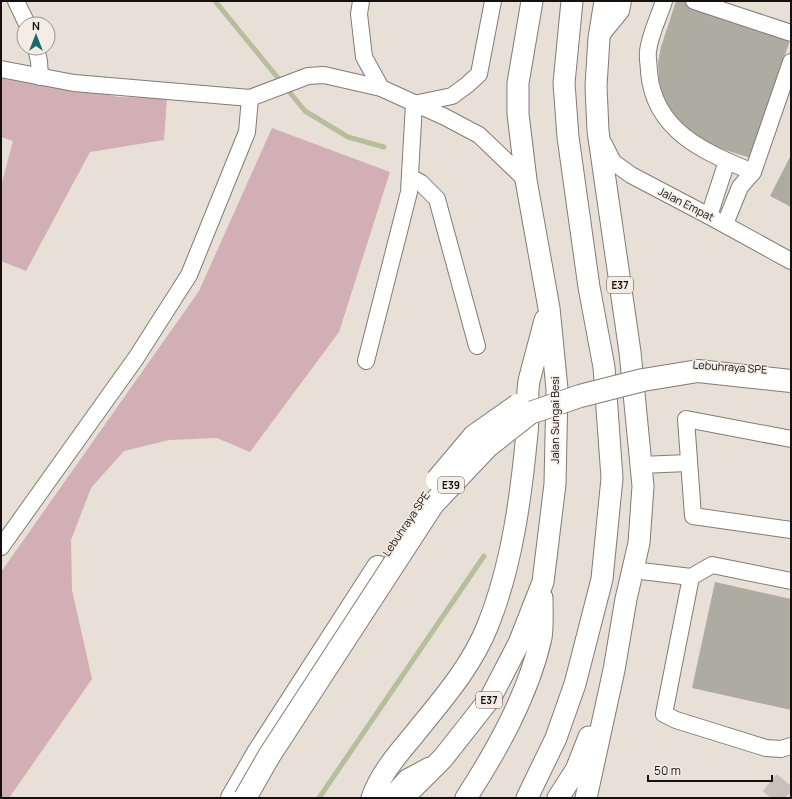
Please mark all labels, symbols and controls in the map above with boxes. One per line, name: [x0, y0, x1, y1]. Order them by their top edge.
north arrow: [16, 16, 56, 56]
text: N: [32, 18, 40, 33]
street label: Jalan Empat: [656, 183, 717, 224]
road number: E37: [607, 277, 633, 293]
street label: Lebuhraya SPE: [692, 356, 768, 377]
street label: Jalan Sungai Besi: [547, 376, 562, 464]
road number: E39: [438, 477, 464, 493]
street label: Lebuhraya SPE: [378, 489, 433, 559]
road number: E37: [476, 692, 502, 708]
scale bar: [648, 757, 772, 783]
text: 50 m: [654, 762, 681, 779]

